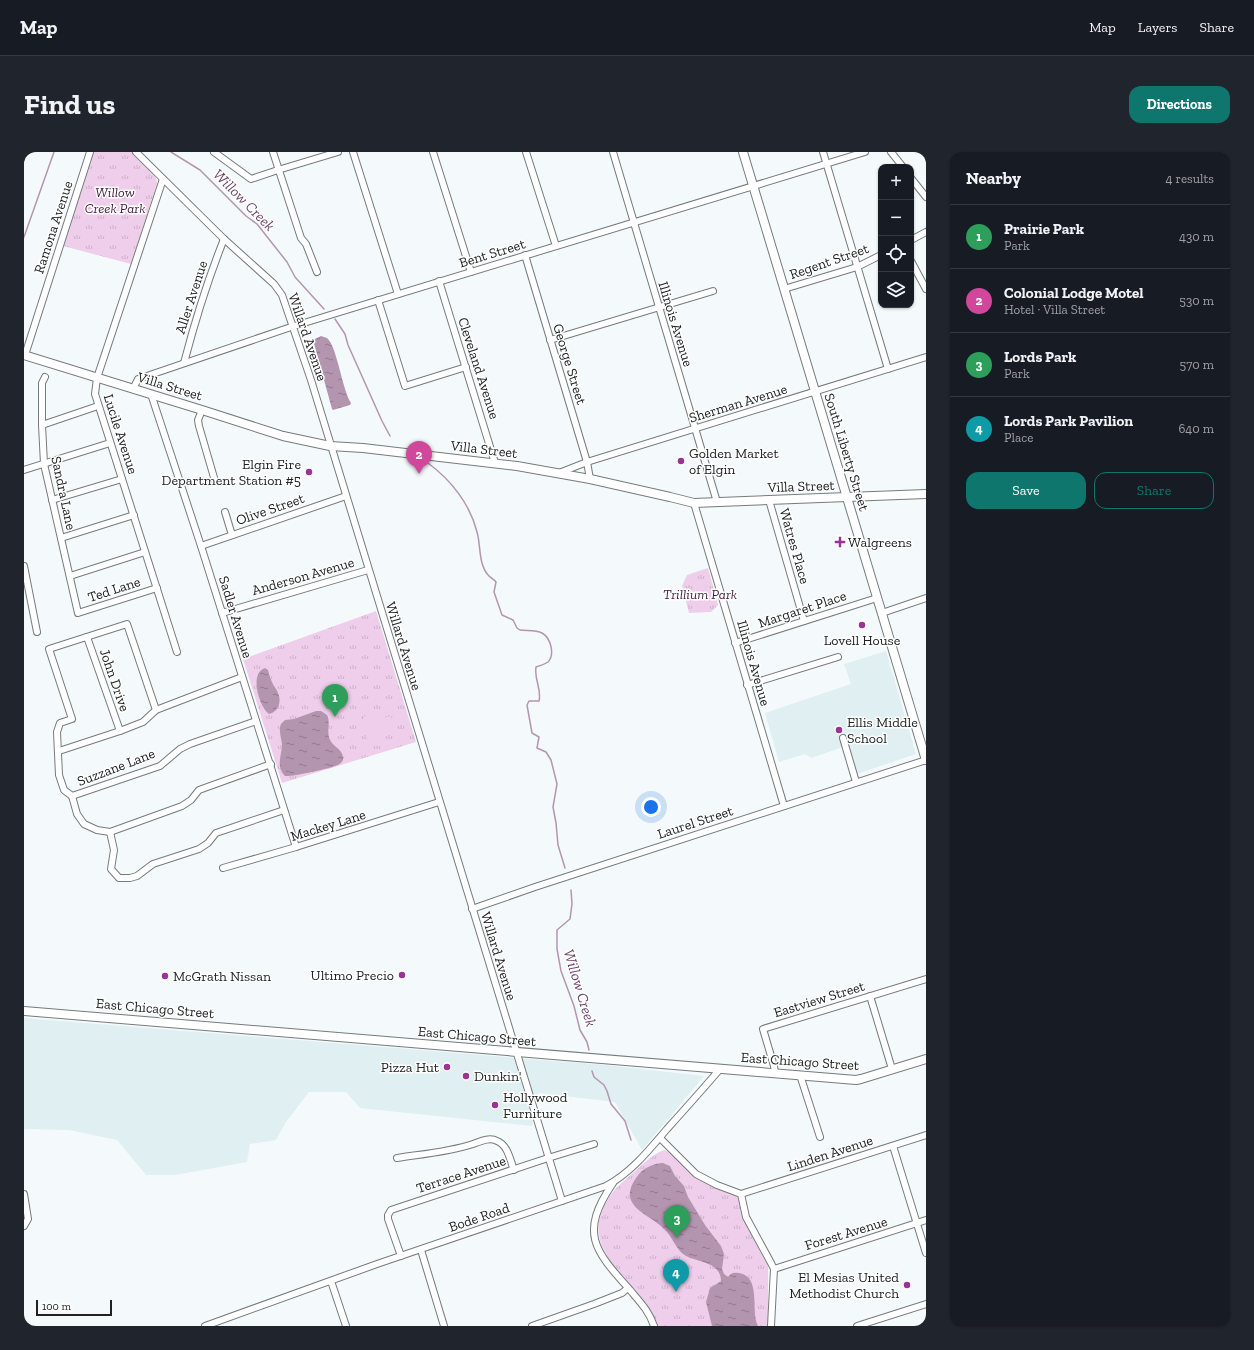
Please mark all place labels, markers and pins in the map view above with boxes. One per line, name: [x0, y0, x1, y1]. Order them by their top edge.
pin: 2: [406, 441, 432, 474]
place label: Golden Market of Elgin: [689, 445, 779, 478]
place label: Elgin Fire Department Station #5: [162, 456, 301, 489]
marker: Golden Market of Elgin: [676, 456, 686, 466]
marker: Elgin Fire Department Station #5: [304, 467, 314, 477]
place label: Walgreens: [848, 534, 912, 551]
marker: Walgreens: [835, 537, 845, 547]
marker: Lovell House: [857, 620, 867, 630]
place label: Lovell House: [824, 632, 901, 649]
pin: 1: [322, 684, 348, 717]
place label: Ellis Middle School: [847, 714, 918, 747]
marker: Ellis Middle School: [834, 725, 844, 735]
place label: Ultimo Precio: [311, 967, 394, 984]
place label: McGrath Nissan: [173, 968, 271, 985]
marker: Ultimo Precio: [397, 970, 407, 980]
marker: McGrath Nissan: [160, 971, 170, 981]
place label: Pizza Hut: [381, 1059, 440, 1076]
marker: Pizza Hut: [442, 1062, 452, 1072]
place label: Dunkin': [474, 1068, 521, 1085]
marker: Dunkin': [461, 1071, 471, 1081]
place label: Hollywood Furniture: [503, 1089, 568, 1122]
marker: Hollywood Furniture: [490, 1100, 500, 1110]
pin: 3: [664, 1205, 690, 1238]
pin: 4: [663, 1259, 689, 1292]
place label: El Mesias United Methodist Church: [789, 1269, 899, 1302]
marker: El Mesias United Methodist Church: [902, 1280, 912, 1290]

